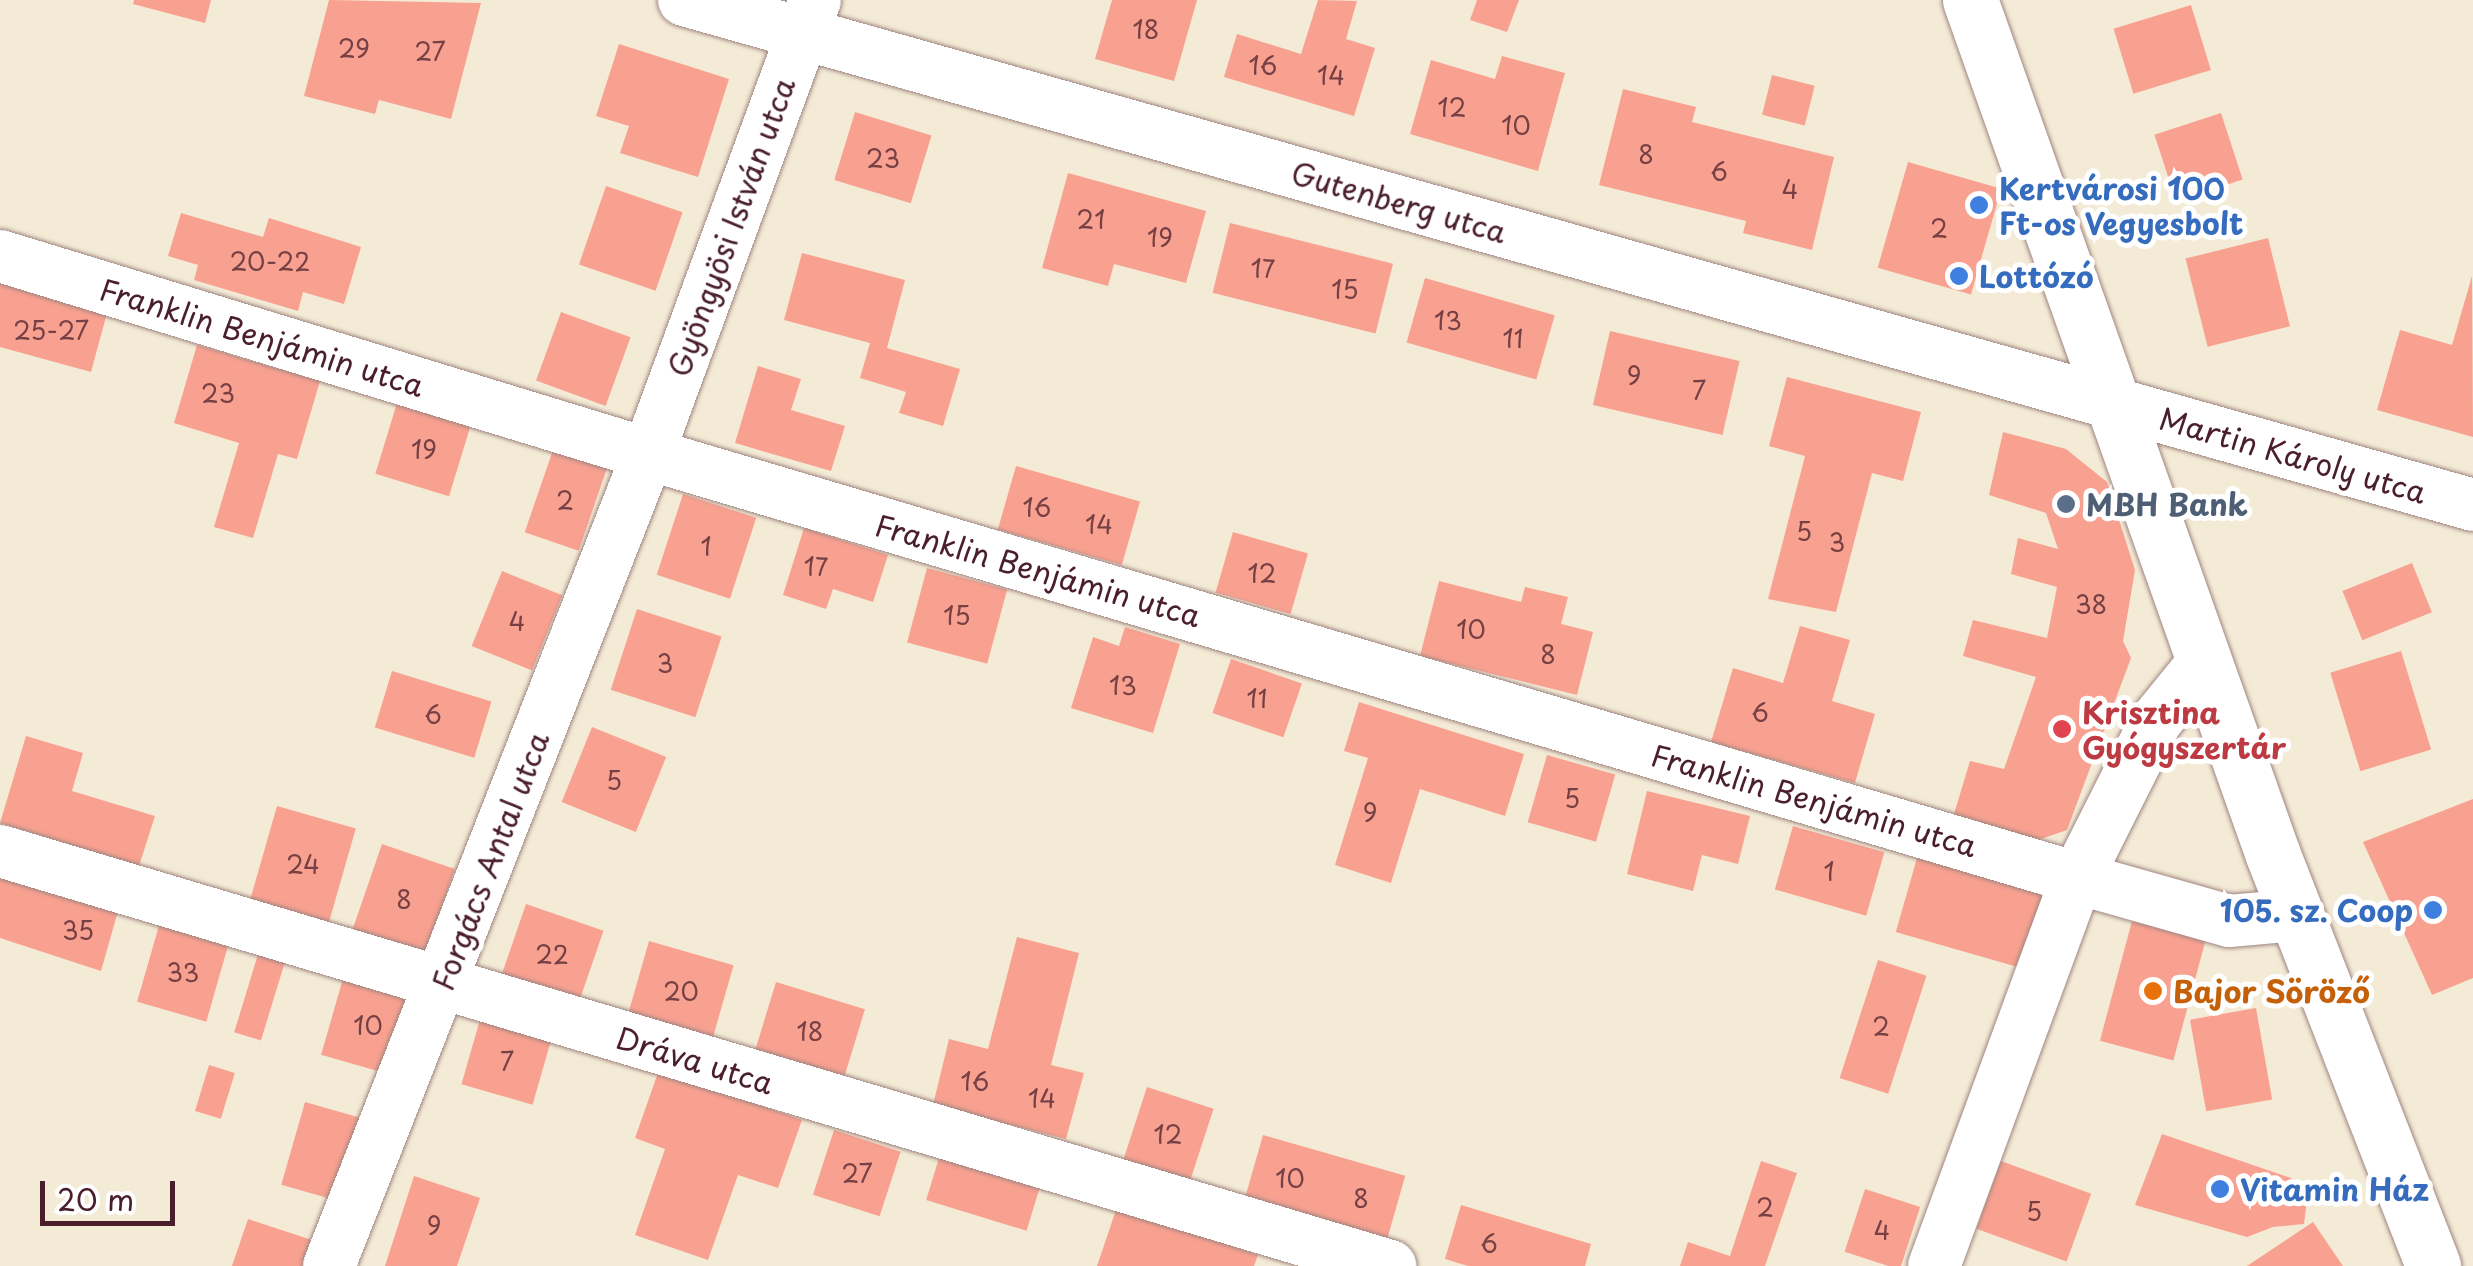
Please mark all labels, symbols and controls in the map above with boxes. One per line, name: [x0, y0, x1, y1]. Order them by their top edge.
house number: 18: [1133, 14, 1159, 44]
house number: 29: [338, 33, 370, 63]
house number: 27: [414, 36, 446, 66]
house number: 16: [1249, 50, 1277, 80]
house number: 14: [1317, 60, 1345, 90]
street label: Gyöngyösi István utca: [660, 72, 802, 382]
house number: 12: [1438, 92, 1466, 122]
house number: 10: [1501, 110, 1531, 140]
house number: 8: [1638, 139, 1654, 169]
house number: 23: [866, 143, 900, 173]
street label: Gutenberg utca: [1287, 154, 1511, 250]
house number: 6: [1710, 156, 1728, 186]
place label: Kertvárosi 100 Ft-os Vegyesbolt: [1999, 170, 2244, 240]
house number: 4: [1782, 174, 1798, 204]
marker: Kertvárosi 100 Ft-os Vegyesbolt: [1968, 194, 1990, 216]
house number: 21: [1077, 204, 1105, 234]
house number: 2: [1930, 213, 1948, 243]
house number: 19: [1147, 222, 1173, 252]
house number: 20-22: [230, 246, 310, 276]
house number: 17: [1251, 253, 1275, 283]
place label: Lottózó: [1979, 258, 2094, 294]
marker: Lottózó: [1948, 265, 1970, 287]
street label: Franklin Benjámin utca: [94, 270, 430, 404]
house number: 15: [1331, 274, 1359, 304]
house number: 13: [1434, 305, 1462, 335]
house number: 25-27: [13, 315, 89, 345]
house number: 11: [1503, 323, 1523, 353]
house number: 9: [1627, 360, 1641, 390]
house number: 7: [1692, 375, 1706, 405]
house number: 23: [201, 378, 235, 408]
street label: Martin Károly utca: [2155, 400, 2431, 510]
house number: 19: [411, 434, 437, 464]
house number: 2: [556, 485, 574, 515]
place label: MBH Bank: [2086, 486, 2248, 522]
house number: 16: [1023, 492, 1051, 522]
marker: MBH Bank: [2055, 493, 2077, 515]
street label: Franklin Benjámin utca: [870, 506, 1206, 634]
house number: 14: [1085, 509, 1113, 539]
house number: 5: [1796, 516, 1812, 546]
house number: 3: [1829, 527, 1845, 557]
house number: 1: [700, 531, 712, 561]
house number: 17: [804, 551, 828, 581]
house number: 12: [1248, 558, 1276, 588]
house number: 38: [2075, 589, 2107, 619]
house number: 15: [943, 600, 971, 630]
house number: 4: [509, 606, 525, 636]
house number: 10: [1456, 614, 1486, 644]
house number: 8: [1540, 639, 1556, 669]
house number: 3: [657, 648, 673, 678]
house number: 13: [1109, 670, 1137, 700]
house number: 11: [1247, 683, 1267, 713]
place label: Krisztina Gyógyszertár: [2082, 694, 2286, 764]
house number: 6: [1751, 697, 1769, 727]
house number: 6: [424, 699, 442, 729]
marker: Krisztina Gyógyszertár: [2051, 718, 2073, 740]
street label: Forgács Antal utca: [424, 726, 556, 996]
street label: Franklin Benjámin utca: [1646, 736, 1982, 864]
house number: 5: [606, 765, 622, 795]
house number: 5: [1564, 783, 1580, 813]
house number: 9: [1363, 797, 1377, 827]
house number: 24: [286, 849, 320, 879]
house number: 1: [1823, 856, 1835, 886]
house number: 8: [396, 884, 412, 914]
place label: 105. sz. Coop: [2216, 892, 2413, 928]
marker: 105. sz. Coop: [2422, 899, 2444, 921]
house number: 35: [62, 915, 94, 945]
house number: 22: [535, 939, 569, 969]
house number: 33: [167, 957, 199, 987]
place label: Bajor Söröző: [2173, 973, 2371, 1009]
house number: 20: [663, 976, 699, 1006]
marker: Bajor Söröző: [2142, 980, 2164, 1002]
house number: 10: [353, 1010, 383, 1040]
house number: 2: [1872, 1011, 1890, 1041]
house number: 18: [797, 1016, 823, 1046]
street label: Dráva utca: [612, 1019, 778, 1101]
house number: 7: [500, 1046, 514, 1076]
house number: 16: [961, 1066, 989, 1096]
house number: 14: [1028, 1083, 1056, 1113]
house number: 12: [1154, 1119, 1182, 1149]
house number: 27: [841, 1158, 873, 1188]
scale bar: [45, 1161, 180, 1223]
house number: 10: [1275, 1163, 1305, 1193]
place label: Vitamin Ház: [2240, 1171, 2430, 1207]
text: 20 m: [57, 1176, 134, 1221]
marker: Vitamin Ház: [2209, 1178, 2231, 1200]
house number: 8: [1353, 1183, 1369, 1213]
house number: 2: [1756, 1192, 1774, 1222]
house number: 5: [2026, 1196, 2042, 1226]
house number: 9: [427, 1210, 441, 1240]
house number: 4: [1874, 1215, 1890, 1245]
house number: 6: [1480, 1228, 1498, 1258]

